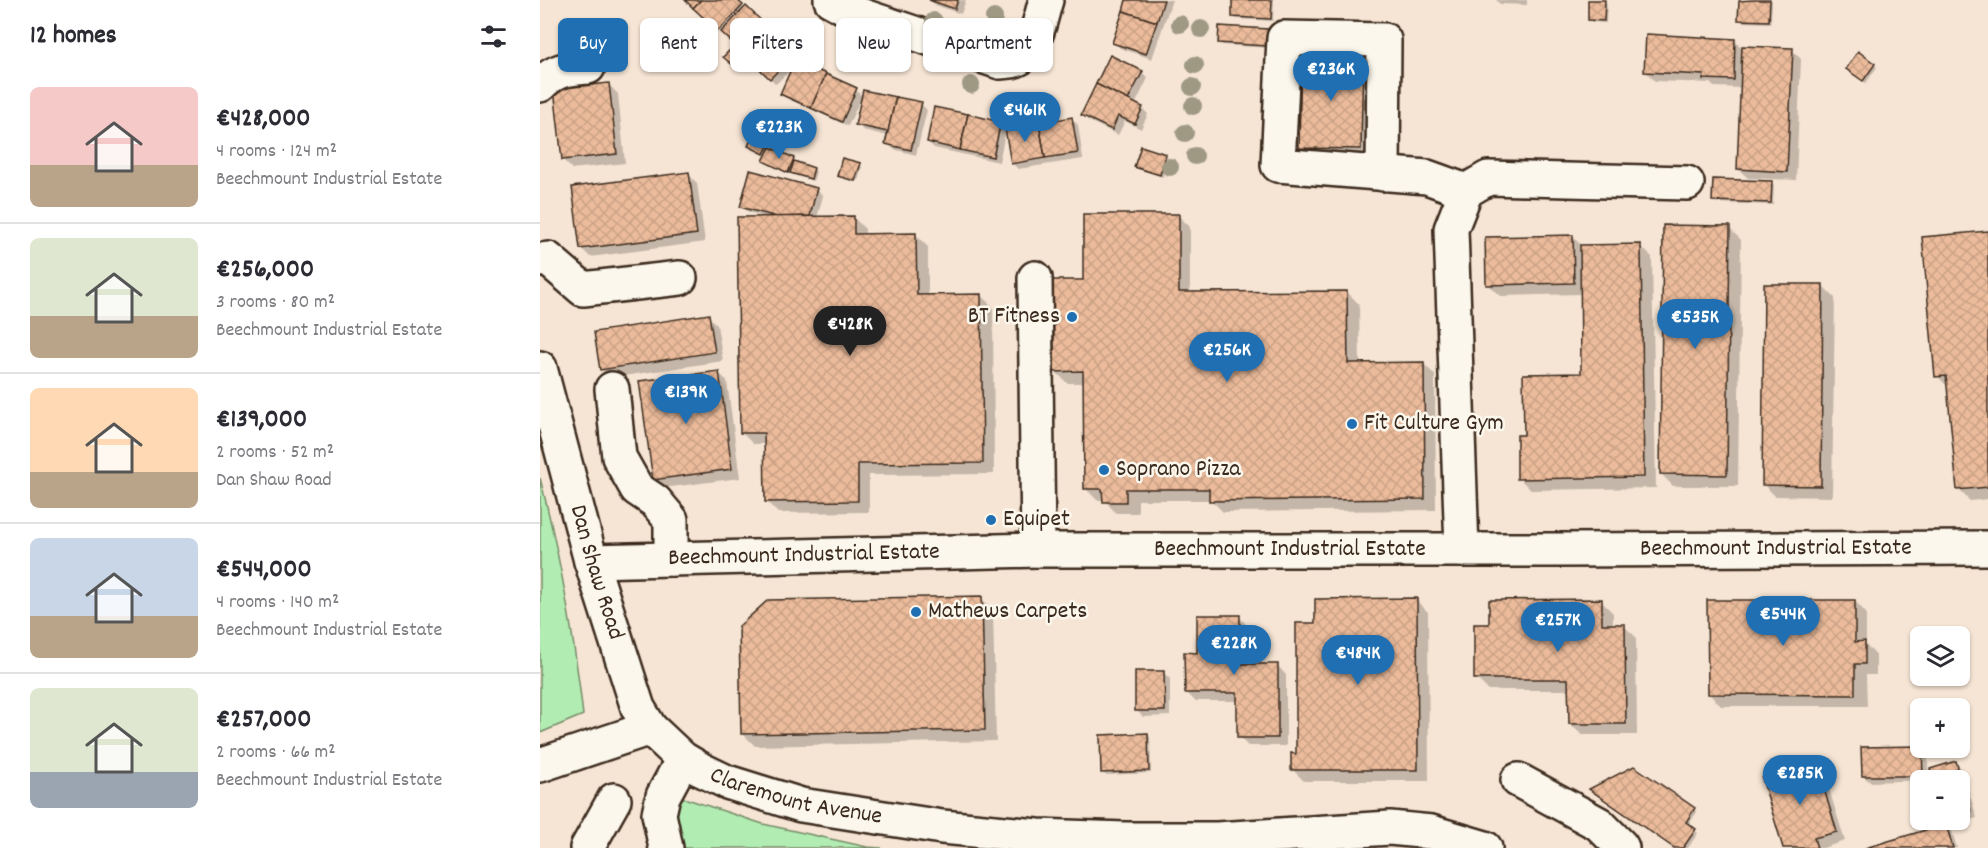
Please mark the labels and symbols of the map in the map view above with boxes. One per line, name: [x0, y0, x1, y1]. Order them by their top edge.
pin: €236K: [1289, 51, 1373, 102]
pin: €461K: [983, 92, 1067, 143]
pin: €223K: [737, 109, 821, 160]
pin: €535K: [1653, 299, 1737, 350]
place label: BT Fitness: [968, 300, 1060, 334]
pin: €428K: [808, 306, 892, 357]
marker: BT Fitness: [1065, 310, 1079, 324]
pin: €256K: [1185, 332, 1269, 383]
pin: €139K: [644, 374, 728, 425]
place label: Fit Culture Gym: [1364, 407, 1504, 441]
marker: Fit Culture Gym: [1345, 417, 1359, 431]
place label: Soprano Pizza: [1116, 453, 1241, 487]
marker: Soprano Pizza: [1097, 463, 1111, 477]
street label: Dan Shaw Road: [560, 501, 632, 644]
place label: Equipet: [1003, 503, 1070, 537]
marker: Equipet: [984, 513, 998, 527]
street label: Beechmount Industrial Estate: [1640, 531, 1912, 567]
street label: Beechmount Industrial Estate: [1154, 533, 1426, 567]
street label: Beechmount Industrial Estate: [668, 535, 940, 576]
place label: Mathews Carpets: [928, 595, 1087, 629]
pin: €544K: [1741, 596, 1825, 647]
pin: €257K: [1516, 602, 1600, 653]
marker: Mathews Carpets: [909, 605, 923, 619]
pin: €228K: [1192, 625, 1276, 676]
pin: €484K: [1316, 635, 1400, 686]
pin: €285K: [1758, 755, 1842, 806]
street label: Claremount Avenue: [704, 759, 884, 834]

